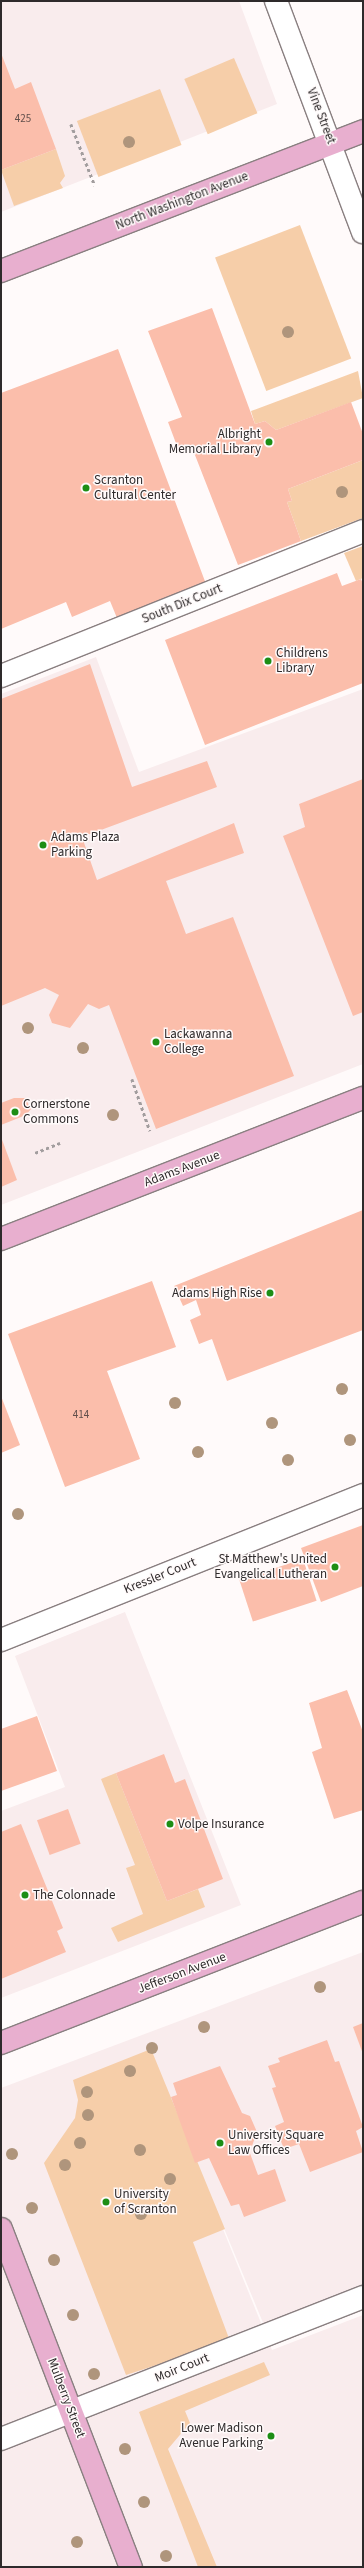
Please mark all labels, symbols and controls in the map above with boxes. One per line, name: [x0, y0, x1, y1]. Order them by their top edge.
street label: Vine Street: [303, 86, 339, 146]
house number: 425: [15, 112, 31, 126]
street label: North Washington Avenue: [113, 168, 251, 234]
place label: Albright Memorial Library: [169, 427, 261, 458]
marker: Albright Memorial Library: [264, 437, 274, 447]
place label: Scranton Cultural Center: [94, 473, 176, 504]
marker: Scranton Cultural Center: [81, 483, 91, 493]
street label: South Dix Court: [140, 581, 224, 627]
place label: Childrens Library: [276, 646, 328, 677]
marker: Childrens Library: [263, 656, 273, 666]
place label: Adams Plaza Parking: [51, 830, 120, 861]
marker: Adams Plaza Parking: [38, 840, 48, 850]
place label: Lackawanna College: [164, 1027, 232, 1058]
marker: Lackawanna College: [151, 1037, 161, 1047]
place label: Cornerstone Commons: [23, 1097, 90, 1128]
marker: Cornerstone Commons: [10, 1107, 20, 1117]
street label: Adams Avenue: [142, 1147, 222, 1191]
place label: Adams High Rise: [172, 1285, 262, 1301]
marker: Adams High Rise: [265, 1288, 275, 1298]
house number: 414: [73, 1408, 89, 1422]
place label: St Matthew's United Evangelical Lutheran: [214, 1552, 327, 1583]
street label: Kressler Court: [122, 1554, 198, 1598]
marker: St Matthew's United Evangelical Lutheran: [330, 1562, 340, 1572]
place label: Volpe Insurance: [178, 1816, 264, 1832]
marker: Volpe Insurance: [165, 1819, 175, 1829]
place label: The Colonnade: [33, 1887, 115, 1903]
marker: The Colonnade: [20, 1890, 30, 1900]
street label: Jefferson Avenue: [136, 1949, 228, 1997]
place label: University Square Law Offices: [228, 2128, 324, 2159]
marker: University Square Law Offices: [215, 2138, 225, 2148]
place label: University of Scranton: [114, 2187, 177, 2218]
marker: University of Scranton: [101, 2197, 111, 2207]
street label: Moir Court: [153, 2350, 211, 2386]
street label: Mulberry Street: [44, 2356, 88, 2440]
place label: Lower Madison Avenue Parking: [179, 2421, 263, 2452]
marker: Lower Madison Avenue Parking: [266, 2431, 276, 2441]

